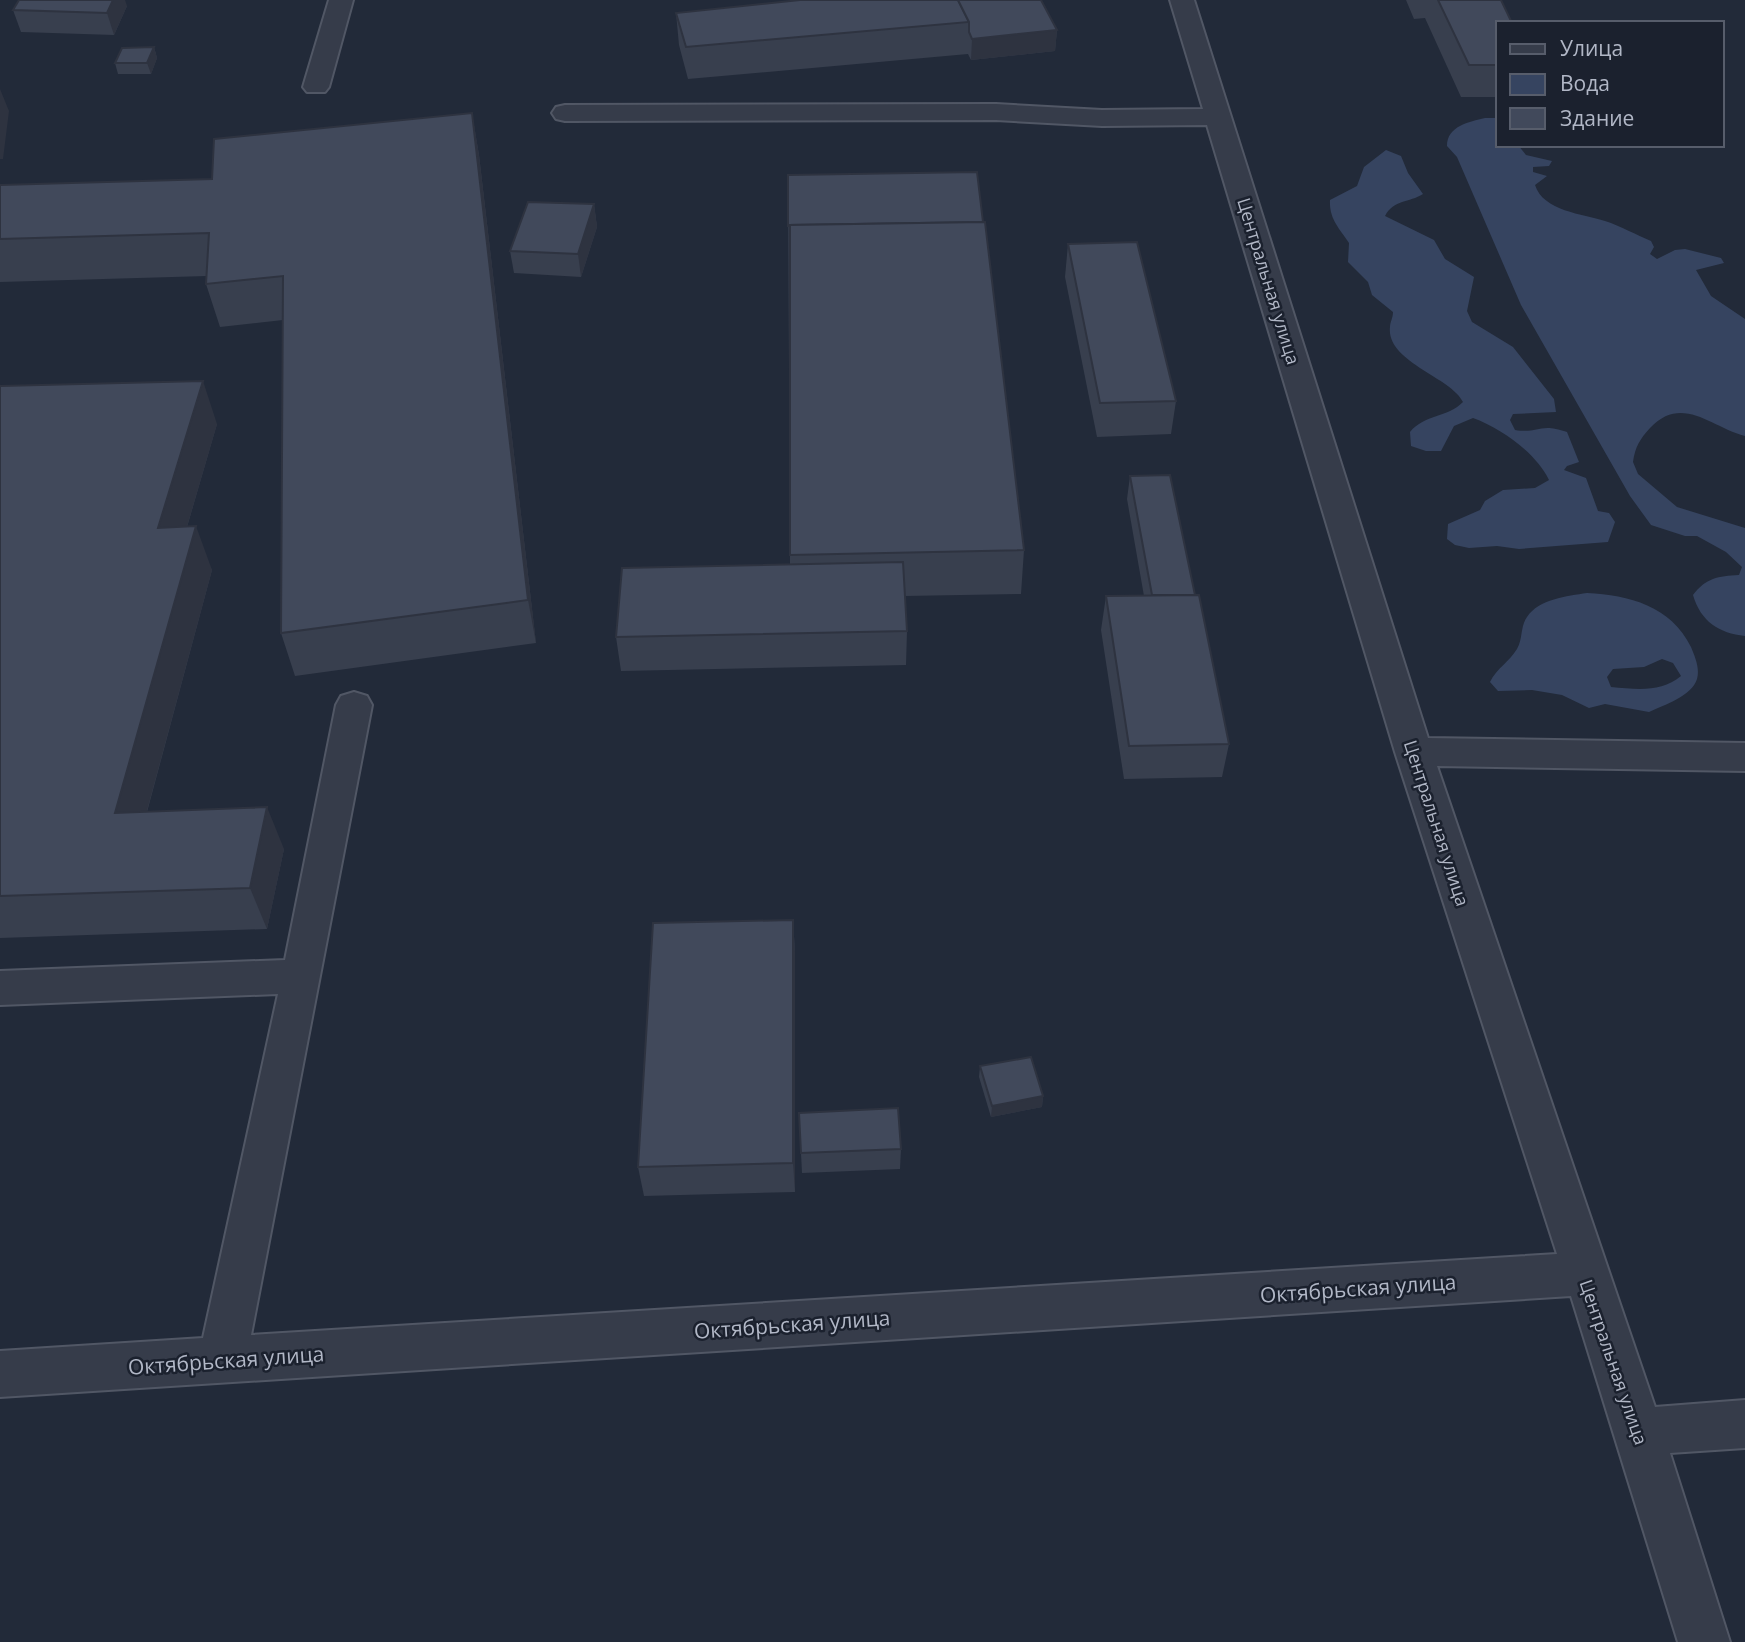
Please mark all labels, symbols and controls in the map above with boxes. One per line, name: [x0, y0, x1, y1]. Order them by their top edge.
legend: [1496, 21, 1724, 147]
text: Улица: [1560, 34, 1623, 62]
text: Вода: [1560, 69, 1610, 97]
text: Здание: [1560, 104, 1634, 132]
street label: Центральная улица: [1232, 195, 1306, 367]
street label: Центральная улица: [1399, 737, 1475, 909]
street label: Октябрьская улица: [1259, 1267, 1457, 1309]
street label: Центральная улица: [1574, 1276, 1654, 1448]
street label: Октябрьская улица: [693, 1303, 891, 1345]
street label: Октябрьская улица: [127, 1339, 325, 1381]

